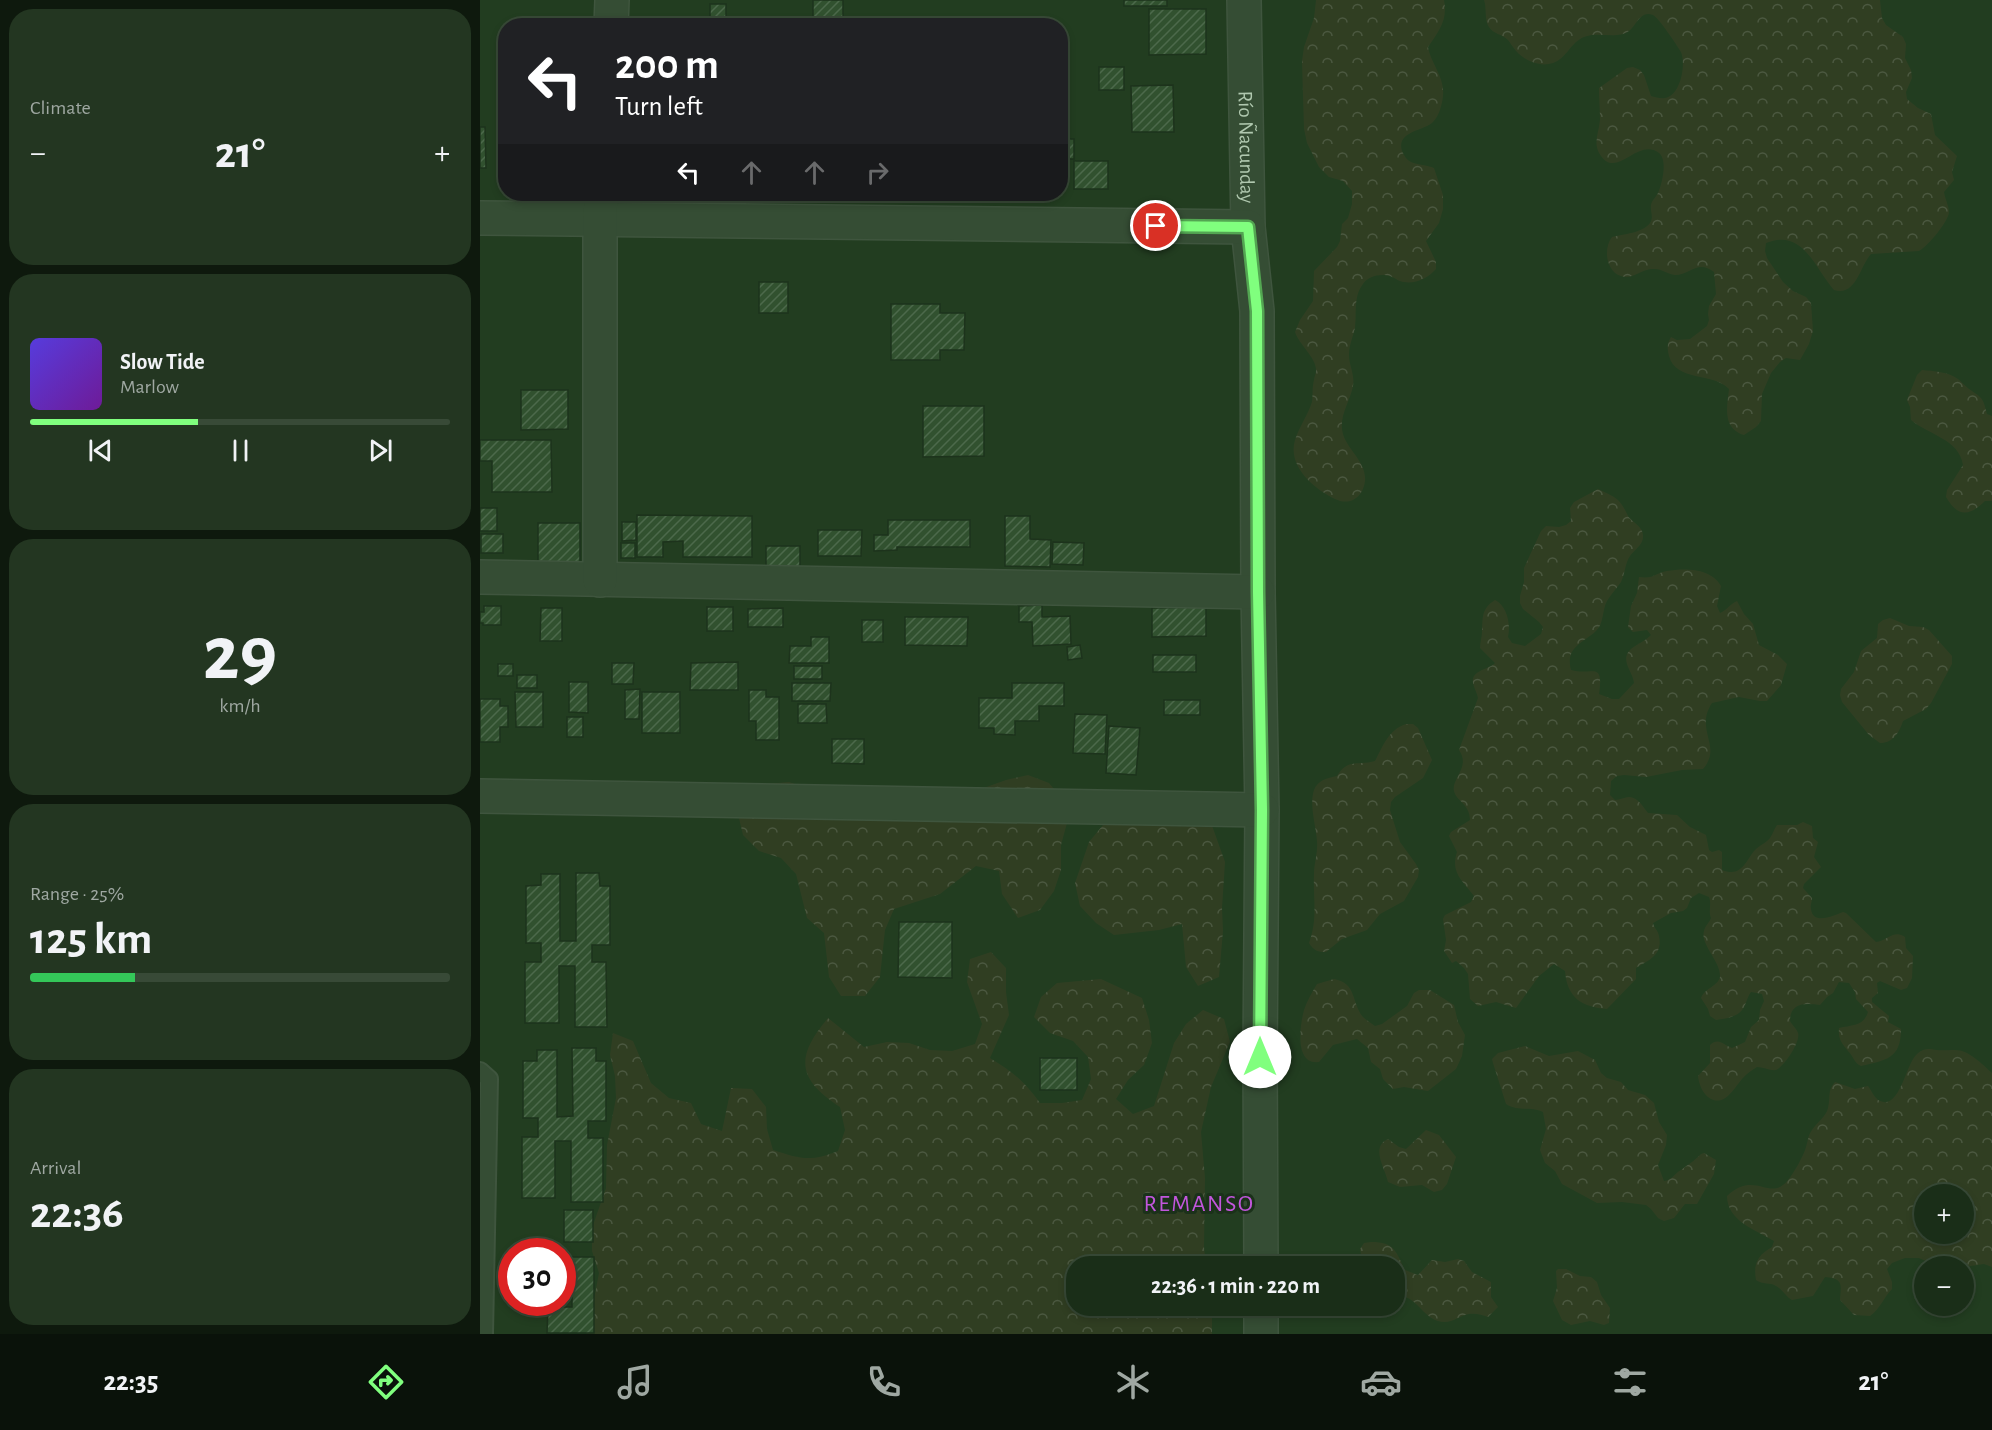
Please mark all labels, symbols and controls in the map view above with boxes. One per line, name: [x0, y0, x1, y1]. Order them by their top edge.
icon: left: [516, 42, 594, 120]
text: 200 m: [615, 44, 719, 86]
street label: Río Ñacunday: [1235, 90, 1259, 204]
text: Turn left: [615, 93, 703, 120]
text: Climate: [30, 98, 91, 118]
text: 21°: [215, 131, 265, 176]
text: −: [30, 137, 46, 170]
text: +: [434, 137, 450, 170]
icon: left: [672, 156, 705, 189]
icon: ahead: [735, 156, 768, 189]
icon: ahead: [798, 156, 831, 189]
icon: right: [861, 156, 894, 189]
pin: [1130, 200, 1181, 251]
icon: arrive: [1139, 209, 1172, 242]
text: Slow Tide: [120, 351, 205, 373]
text: Marlow: [120, 377, 179, 397]
icon: previous: [84, 434, 117, 467]
icon: pause: [224, 434, 257, 467]
icon: next: [364, 434, 397, 467]
text: 29: [203, 616, 277, 694]
text: km/h: [219, 696, 261, 716]
text: Range · 25%: [30, 884, 124, 904]
text: 125 km: [30, 917, 152, 962]
position arrow: [1228, 1025, 1292, 1089]
text: Arrival: [30, 1158, 81, 1178]
map controls: [1914, 1184, 1974, 1316]
button: +: [1914, 1184, 1974, 1244]
text: 22:36: [30, 1191, 124, 1236]
district label: REMANSO: [1143, 1192, 1255, 1216]
speed limit sign: 30: [498, 1238, 576, 1316]
button: −: [1914, 1256, 1974, 1316]
text: 22:36 · 1 min · 220 m: [1151, 1275, 1320, 1297]
icon: directions: [365, 1361, 407, 1403]
icon: music: [614, 1361, 656, 1403]
icon: phone: [863, 1361, 905, 1403]
icon: climate: [1112, 1361, 1154, 1403]
icon: car: [1360, 1361, 1402, 1403]
icon: filters: [1609, 1361, 1651, 1403]
text: 22:35: [103, 1368, 158, 1395]
text: 21°: [1858, 1368, 1888, 1395]

